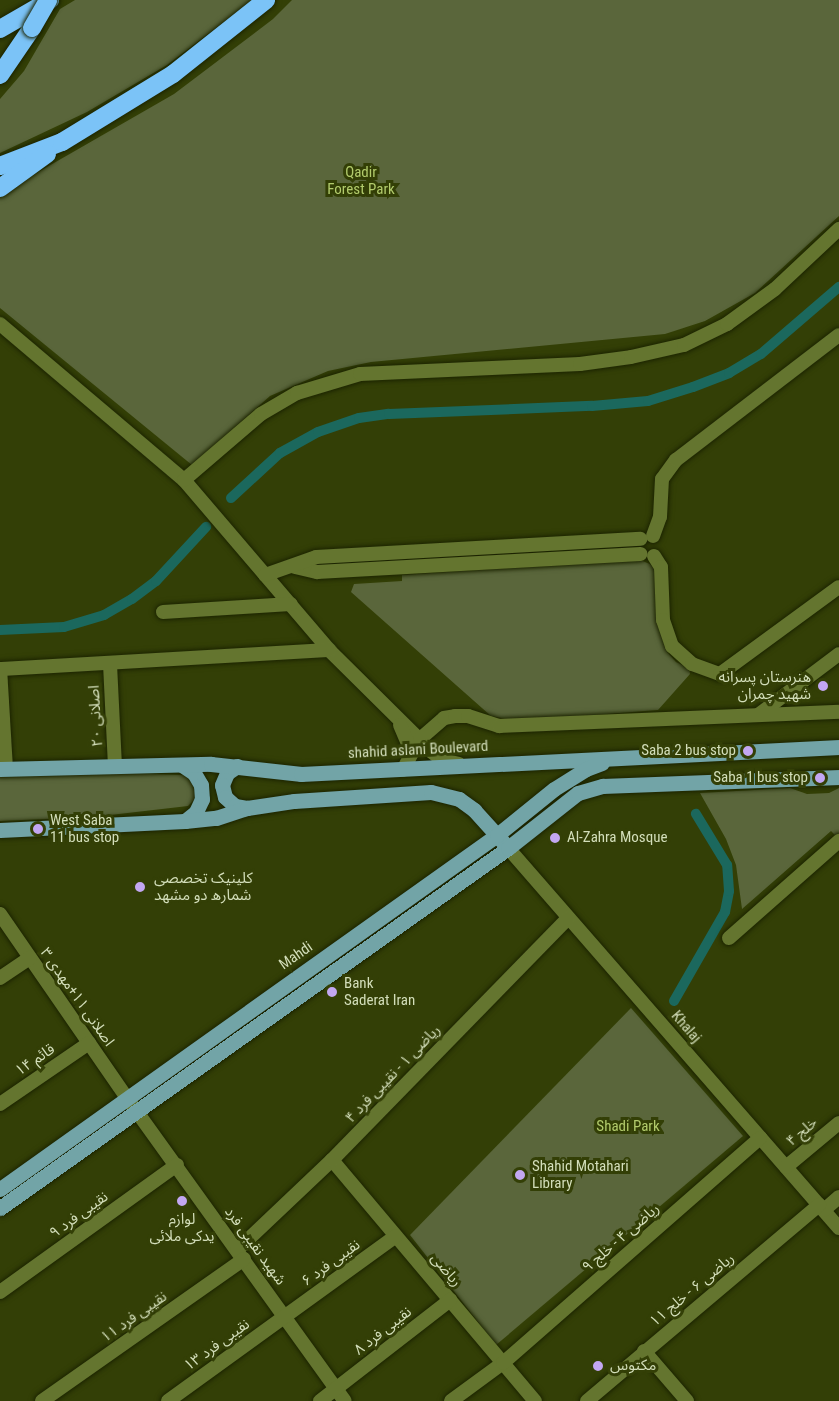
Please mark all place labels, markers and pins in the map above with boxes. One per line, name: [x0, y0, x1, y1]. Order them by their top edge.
place label: هنرستان پسرانه شهید چمران: [719, 668, 811, 703]
marker: هنرستان پسرانه شهید چمران: [816, 679, 830, 693]
place label: Saba 2 bus stop: [641, 742, 736, 760]
marker: Saba 2 bus stop: [741, 744, 755, 758]
place label: Saba 1 bus stop: [713, 769, 808, 787]
marker: Saba 1 bus stop: [813, 771, 827, 785]
place label: West Saba 11 bus stop: [50, 811, 119, 846]
marker: West Saba 11 bus stop: [31, 822, 45, 836]
place label: Al-Zahra Mosque: [567, 829, 667, 847]
marker: Al-Zahra Mosque: [548, 831, 562, 845]
place label: کلینیک تخصصی شمار‌ه دو مشهد: [154, 869, 253, 904]
marker: کلینیک تخصصی شمار‌ه دو مشهد: [131, 878, 149, 896]
place label: Bank Saderat Iran: [344, 974, 415, 1009]
marker: Bank Saderat Iran: [325, 985, 339, 999]
place label: Shahid Motahari Library: [532, 1157, 629, 1192]
marker: Shahid Motahari Library: [513, 1168, 527, 1182]
marker: لوازم یدکی ملائی: [175, 1194, 189, 1208]
place label: لوازم یدکی ملائی: [149, 1210, 215, 1245]
place label: مکتوس: [610, 1357, 656, 1375]
marker: مکتوس: [591, 1359, 605, 1373]

